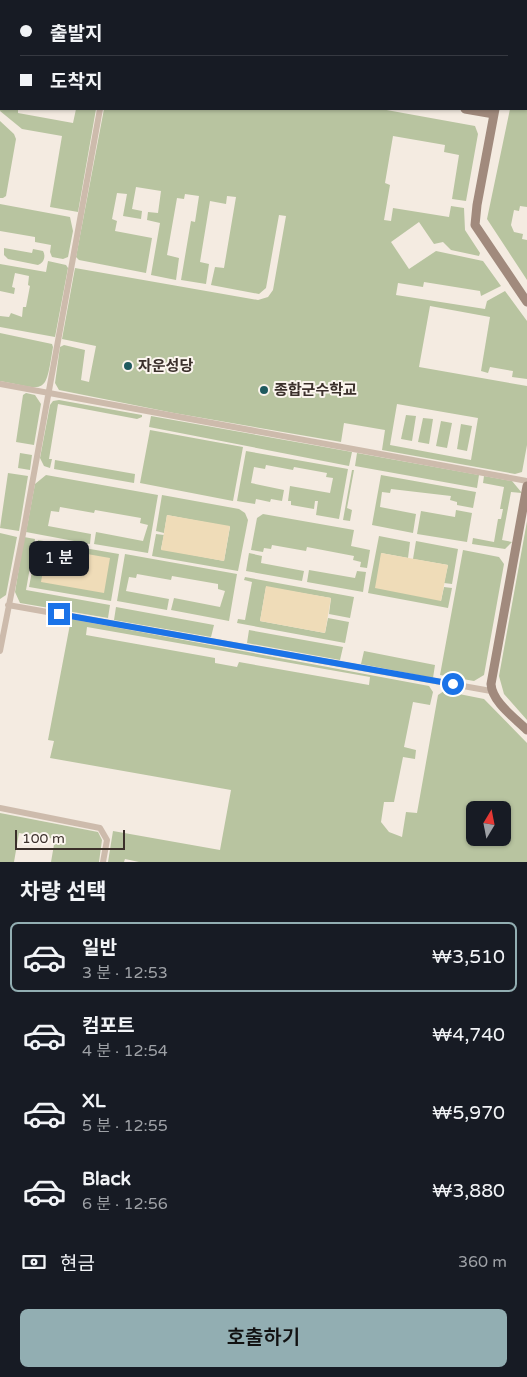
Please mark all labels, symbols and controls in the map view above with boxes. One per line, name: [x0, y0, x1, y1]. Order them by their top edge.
text: 출발지: [50, 23, 102, 45]
text: 도착지: [50, 71, 102, 93]
place label: 자운성당: [138, 357, 193, 375]
marker: 자운성당: [122, 360, 134, 372]
place label: 종합군수학교: [274, 381, 357, 399]
marker: 종합군수학교: [258, 384, 270, 396]
callout: 1 분: [29, 542, 89, 576]
text: 1 분: [45, 548, 73, 568]
route end: [48, 603, 70, 625]
route start: [442, 673, 464, 695]
north arrow: [466, 801, 511, 846]
map controls: [466, 801, 511, 846]
scale bar: [15, 827, 125, 850]
text: 100 m: [22, 830, 65, 847]
text: 차량 선택: [20, 879, 107, 905]
icon: car: [22, 935, 67, 980]
text: 일반: [82, 937, 117, 959]
text: ₩3,510: [432, 946, 505, 968]
text: 3 분 · 12:53: [82, 963, 168, 983]
icon: car: [22, 1013, 67, 1058]
text: 컴포트: [82, 1015, 134, 1037]
text: ₩4,740: [432, 1024, 505, 1046]
text: 4 분 · 12:54: [82, 1041, 168, 1061]
text: XL: [82, 1090, 106, 1112]
icon: car: [22, 1091, 67, 1136]
text: ₩5,970: [432, 1102, 505, 1124]
text: 5 분 · 12:55: [82, 1116, 168, 1136]
text: Black: [82, 1168, 131, 1190]
icon: car: [22, 1169, 67, 1214]
text: ₩3,880: [432, 1180, 505, 1202]
text: 6 분 · 12:56: [82, 1194, 168, 1214]
icon: cash: [20, 1248, 48, 1276]
text: 360 m: [458, 1252, 507, 1272]
text: 현금: [60, 1253, 95, 1275]
button: 호출하기: [20, 1309, 507, 1367]

